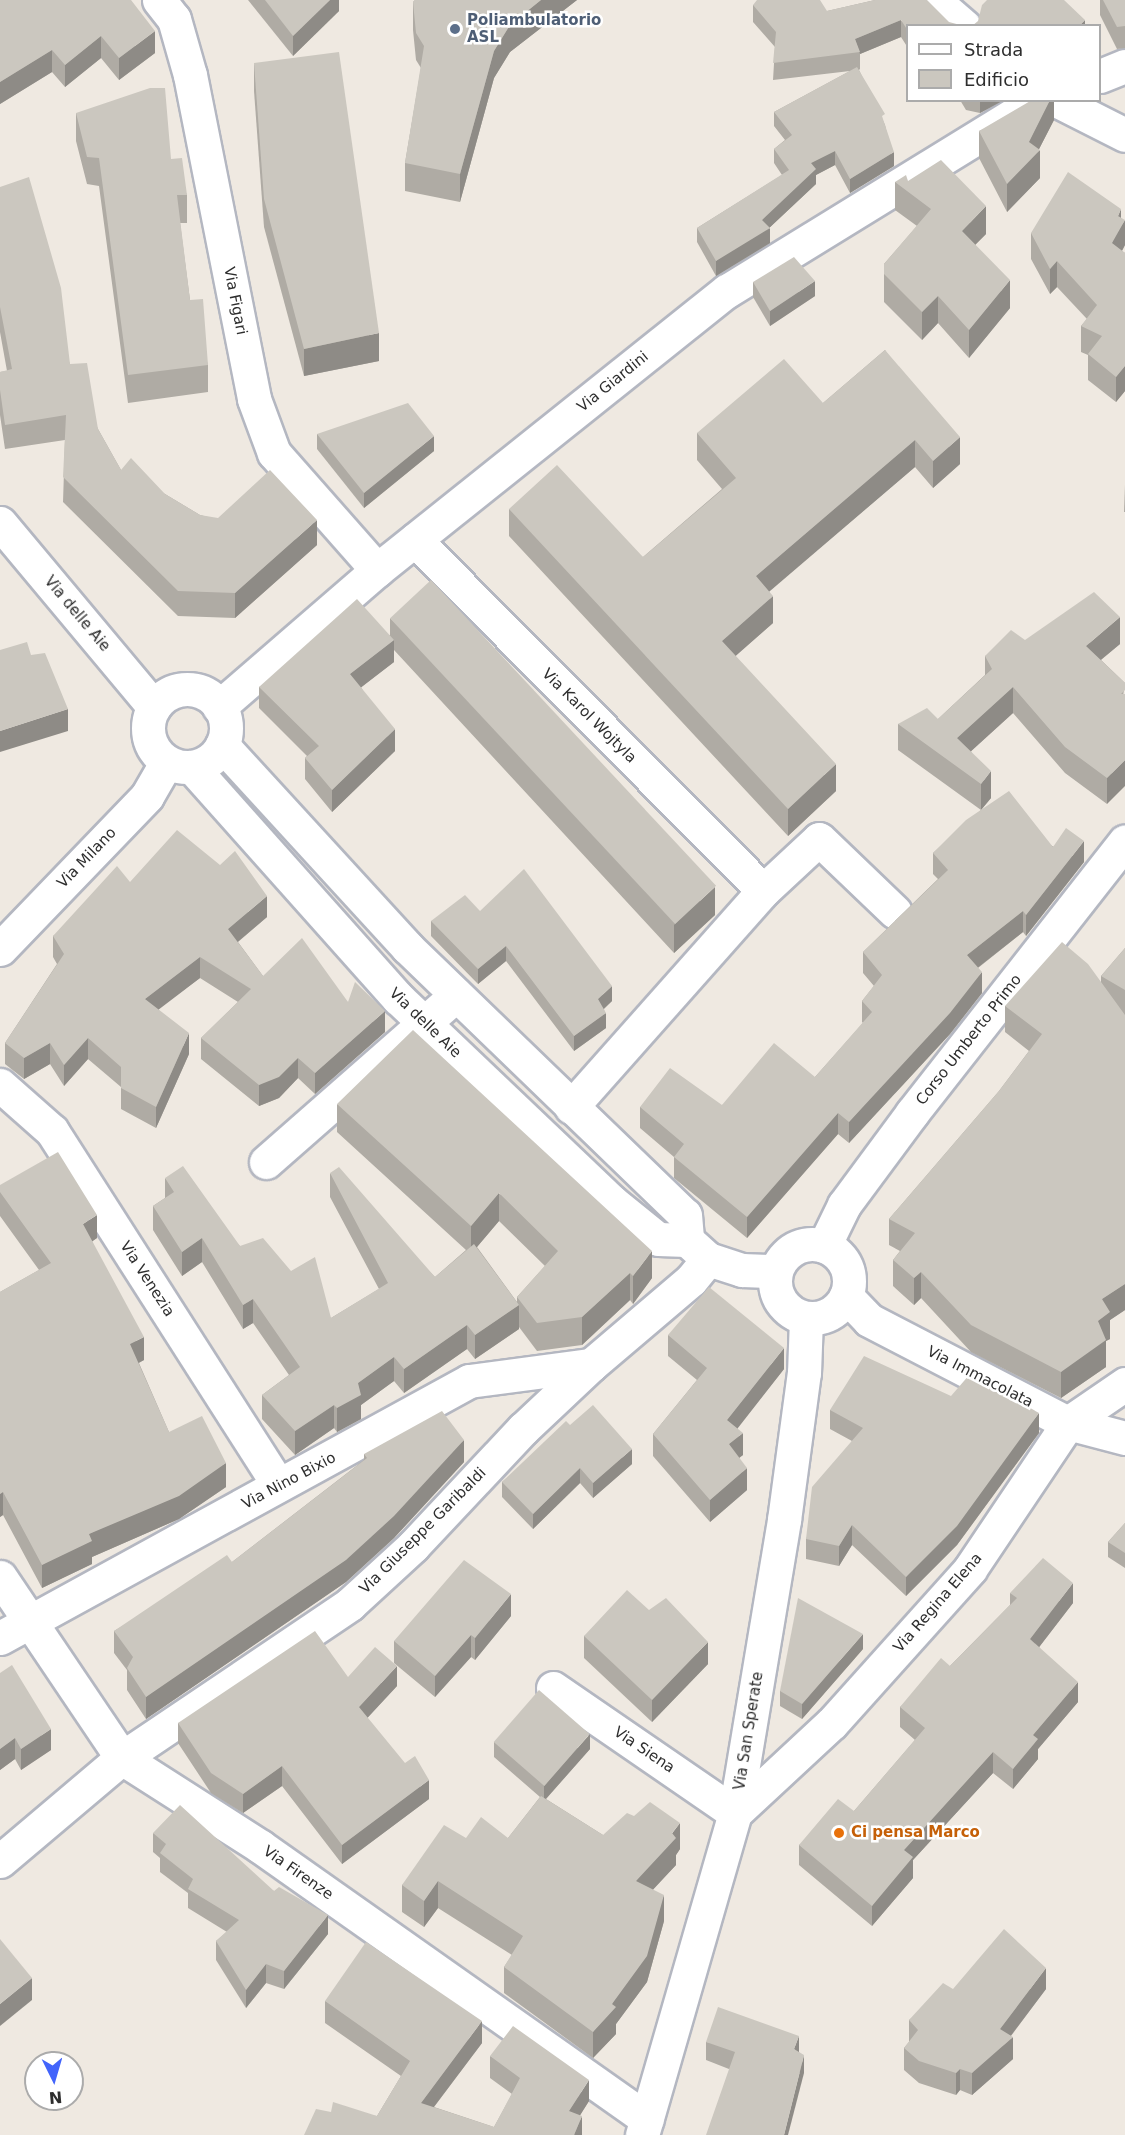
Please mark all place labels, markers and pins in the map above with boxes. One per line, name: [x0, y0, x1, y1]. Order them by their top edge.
place label: Poliambulatorio ASL: [467, 11, 601, 46]
marker: Poliambulatorio ASL: [448, 22, 462, 36]
place label: Ci pensa Marco: [851, 1824, 980, 1842]
marker: Ci pensa Marco: [832, 1826, 846, 1840]

